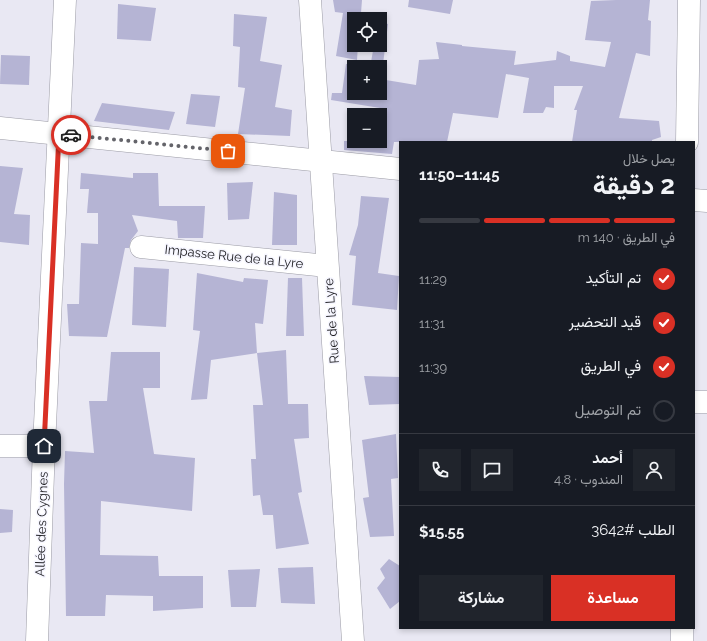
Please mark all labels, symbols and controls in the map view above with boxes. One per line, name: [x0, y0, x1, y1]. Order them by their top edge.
map controls: [347, 12, 387, 148]
button: locate: [347, 12, 387, 52]
button: +: [347, 60, 387, 100]
button: −: [347, 108, 387, 148]
courier: [51, 115, 91, 155]
icon: car: [60, 124, 82, 146]
pin: [211, 134, 245, 168]
icon: bag: [217, 140, 239, 162]
text: يصل خلال: [623, 151, 675, 166]
text: 11:45–11:50: [419, 166, 500, 184]
text: 2 دقيقة: [593, 170, 675, 200]
text: في الطريق · 140 m: [578, 230, 675, 245]
street label: Impasse Rue de la Lyre: [164, 242, 304, 271]
icon: check: [653, 268, 675, 290]
text: تم التأكيد: [586, 269, 641, 287]
text: 11:29: [419, 272, 447, 287]
street label: Rue de la Lyre: [321, 277, 342, 364]
icon: check: [653, 312, 675, 334]
text: قيد التحضير: [569, 313, 641, 331]
text: 11:31: [419, 316, 445, 331]
icon: check: [653, 356, 675, 378]
text: في الطريق: [581, 357, 641, 375]
text: 11:39: [419, 360, 447, 375]
text: تم التوصيل: [575, 401, 641, 419]
pin: [27, 429, 61, 463]
icon: home: [33, 435, 55, 457]
button: phone: [419, 449, 461, 491]
button: chat: [471, 449, 513, 491]
text: أحمد: [592, 449, 623, 467]
button: person: [633, 449, 675, 491]
street label: Allée des Cygnes: [32, 471, 51, 577]
text: المندوب · 4.8: [554, 472, 623, 487]
text: الطلب #3642: [591, 521, 675, 539]
text: $15.55: [419, 523, 464, 541]
button: مشاركة: [419, 575, 543, 621]
button: مساعدة: [551, 575, 675, 621]

